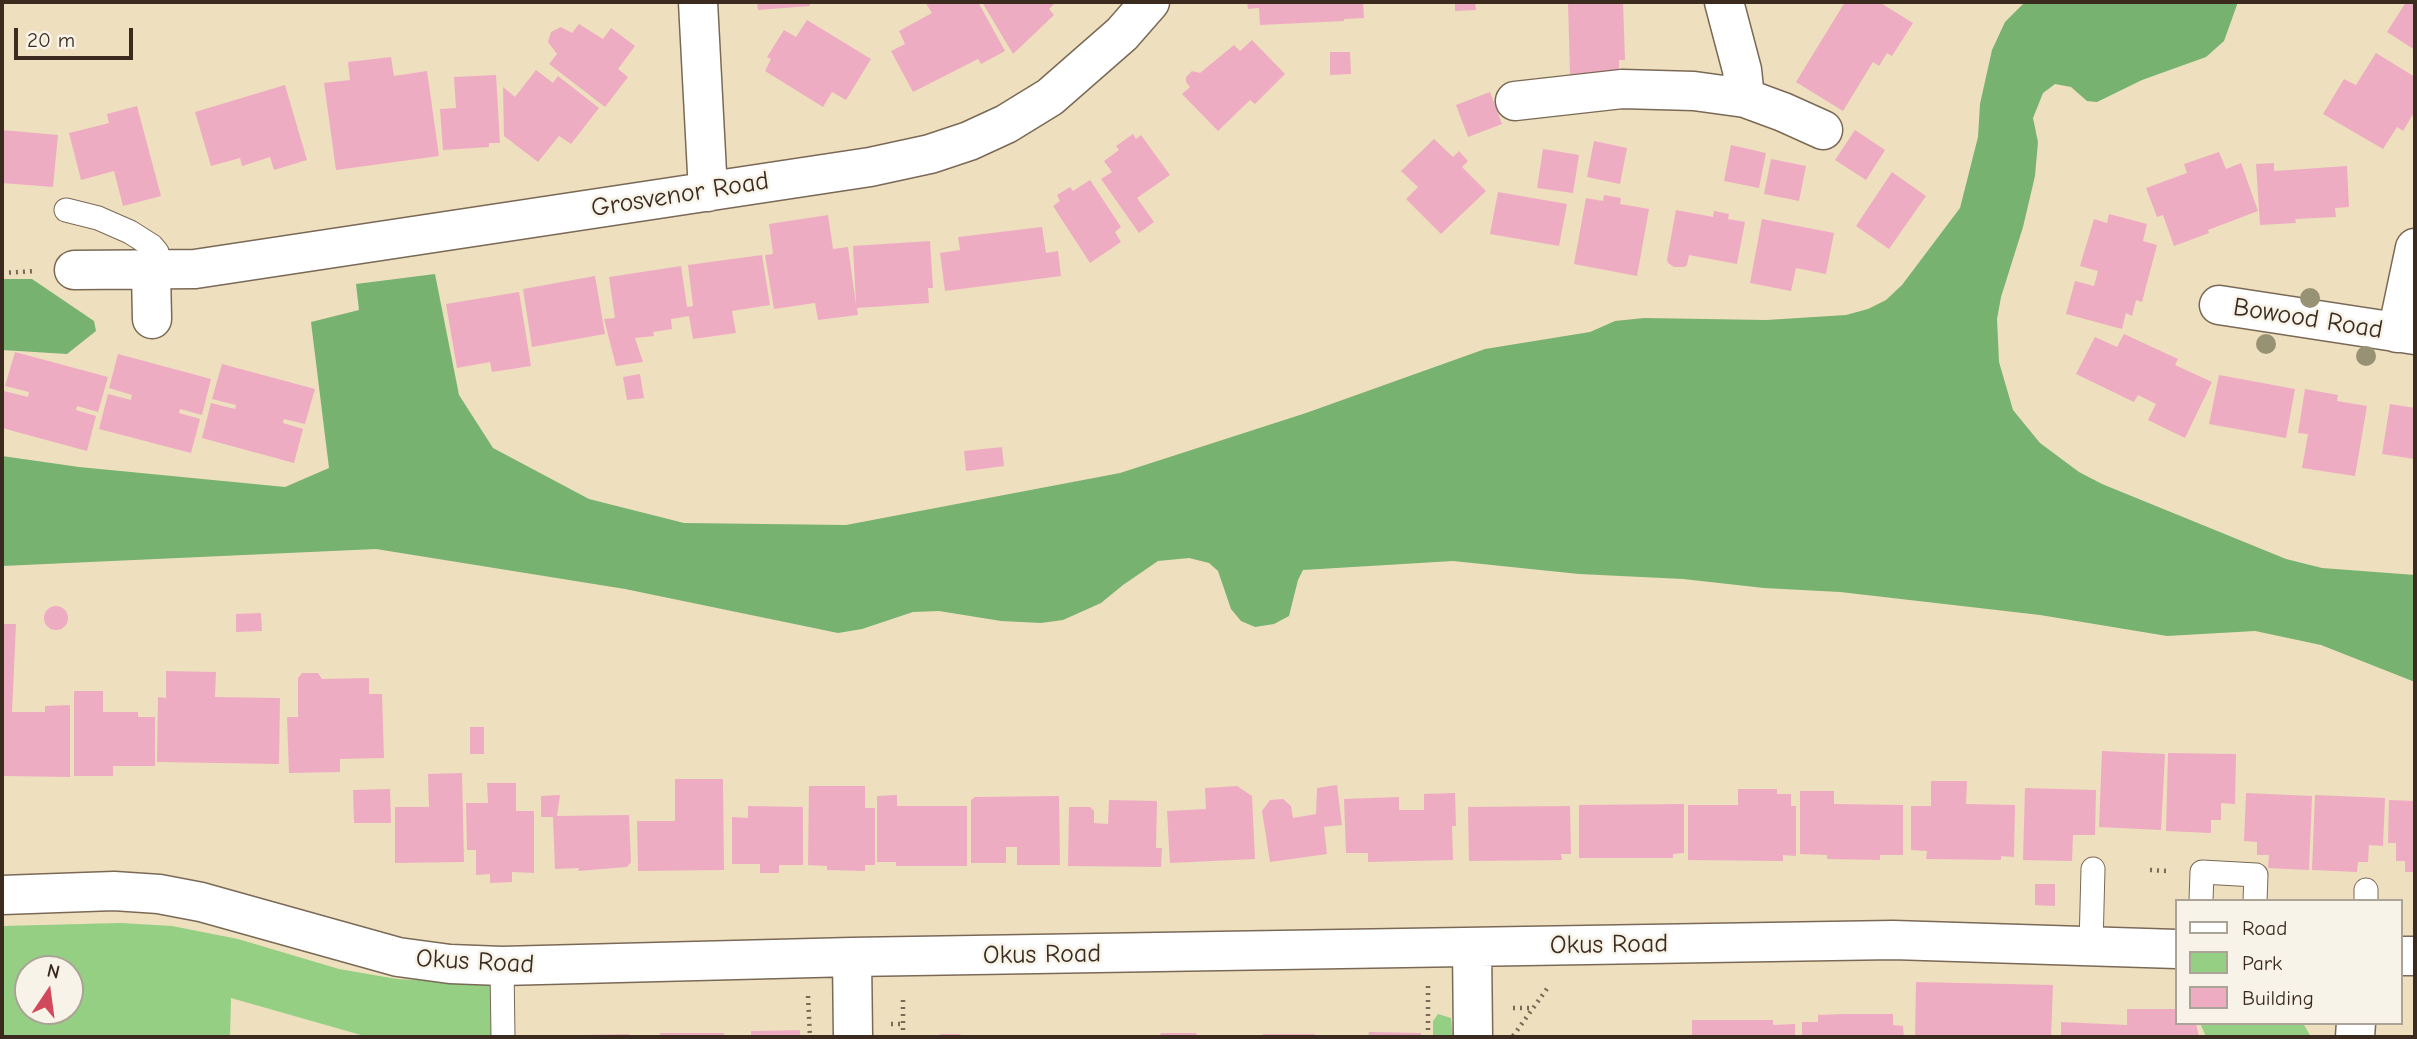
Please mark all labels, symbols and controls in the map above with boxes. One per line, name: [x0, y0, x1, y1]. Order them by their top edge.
scale bar: [18, 14, 136, 58]
text: 20 m: [27, 28, 75, 52]
street label: Grosvenor Road: [589, 166, 771, 224]
street label: Bowood Road: [2231, 292, 2385, 346]
legend: [2176, 899, 2403, 1025]
text: Road: [2242, 916, 2287, 940]
street label: Okus Road: [1550, 928, 1668, 962]
street label: Okus Road: [983, 938, 1101, 972]
street label: Okus Road: [415, 943, 535, 981]
text: Park: [2242, 951, 2282, 975]
north arrow: [14, 955, 84, 1025]
text: N: [45, 959, 62, 984]
text: Building: [2242, 986, 2314, 1010]

